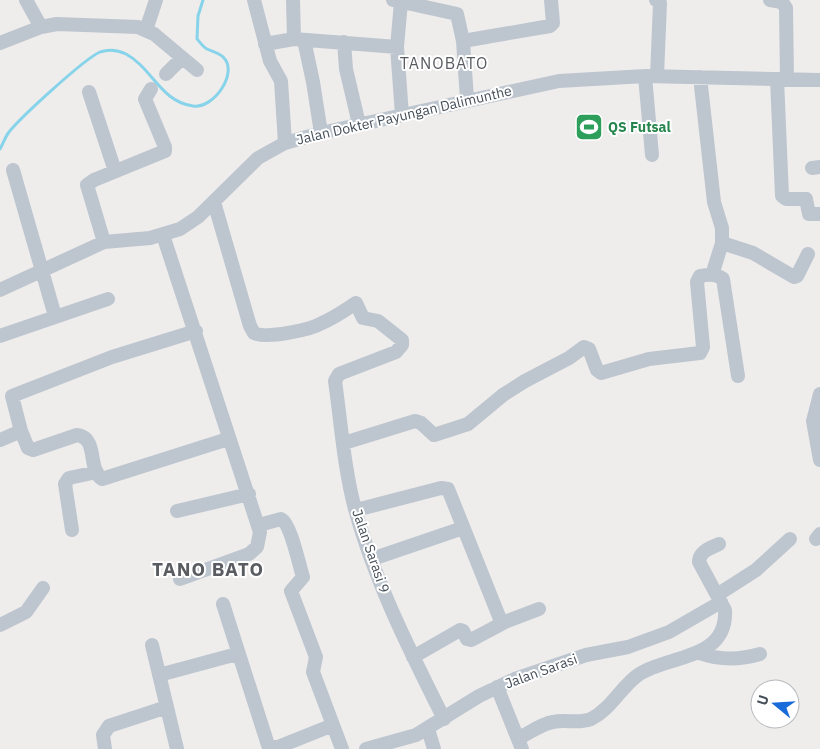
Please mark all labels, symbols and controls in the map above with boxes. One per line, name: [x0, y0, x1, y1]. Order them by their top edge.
district label: TANOBATO: [400, 53, 488, 73]
street label: Jalan Dokter Payungan Dalimunthe: [295, 81, 514, 149]
sports icon: QS Futsal: [574, 112, 604, 142]
place label: QS Futsal: [608, 118, 671, 136]
street label: Jalan Sarasi 9: [348, 507, 394, 595]
district label: TANO BATO: [152, 557, 264, 581]
street label: Jalan Sarasi: [502, 650, 580, 692]
north arrow: [750, 679, 800, 729]
text: U: [753, 693, 773, 707]

